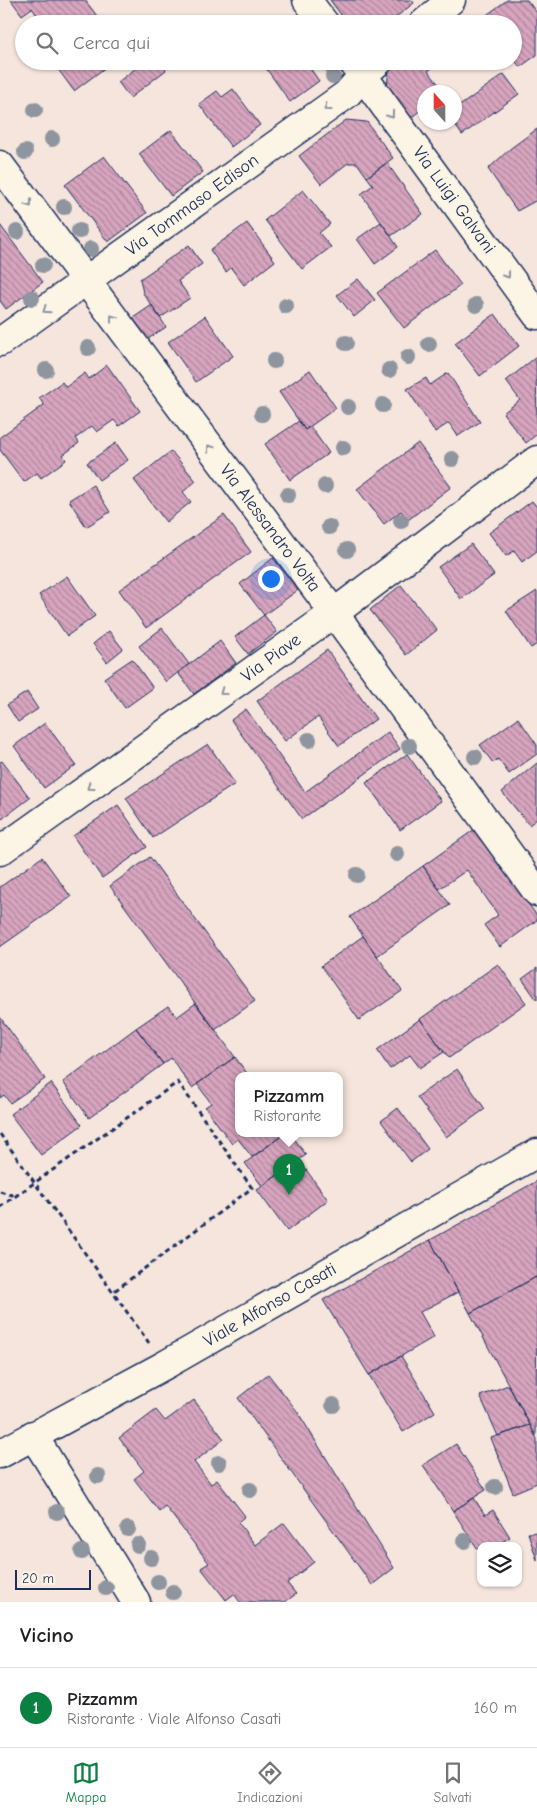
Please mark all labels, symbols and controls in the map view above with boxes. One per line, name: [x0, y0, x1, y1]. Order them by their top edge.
search box: [15, 15, 522, 70]
icon: search: [33, 29, 61, 57]
text: Cerca qui: [73, 32, 150, 54]
north arrow: [417, 85, 462, 130]
one-way arrow: [323, 102, 333, 111]
one-way arrow: [386, 109, 394, 118]
street label: Via Luigi Galvani: [408, 142, 500, 258]
street label: Via Tommaso Edison: [121, 150, 263, 260]
one-way arrow: [24, 198, 32, 207]
one-way arrow: [501, 269, 511, 278]
one-way arrow: [42, 304, 52, 313]
one-way arrow: [110, 314, 119, 324]
one-way arrow: [207, 444, 216, 454]
street label: Via Alessandro Volta: [215, 460, 325, 596]
your location: [258, 566, 284, 592]
street label: Via Piave: [237, 629, 305, 687]
one-way arrow: [220, 687, 229, 695]
one-way arrow: [87, 781, 96, 790]
popup: [235, 1072, 343, 1137]
text: Pizzamm: [254, 1085, 324, 1107]
text: Ristorante: [254, 1107, 321, 1125]
pin: 1: [273, 1154, 305, 1195]
street label: Viale Alfonso Casati: [200, 1258, 340, 1352]
map controls: [477, 1542, 522, 1587]
button: layers: [477, 1542, 522, 1587]
scale bar: [15, 1567, 91, 1590]
text: 20 m: [22, 1570, 54, 1587]
text: Vicino: [20, 1623, 74, 1647]
text: Pizzamm: [67, 1688, 138, 1710]
text: 1: [33, 1699, 39, 1717]
text: 160 m: [474, 1699, 517, 1717]
text: Ristorante · Viale Alfonso Casati: [67, 1710, 281, 1728]
tab: Mappa: [65, 1759, 106, 1806]
tab: Indicazioni: [237, 1759, 303, 1806]
tab: Salvati: [434, 1759, 472, 1806]

